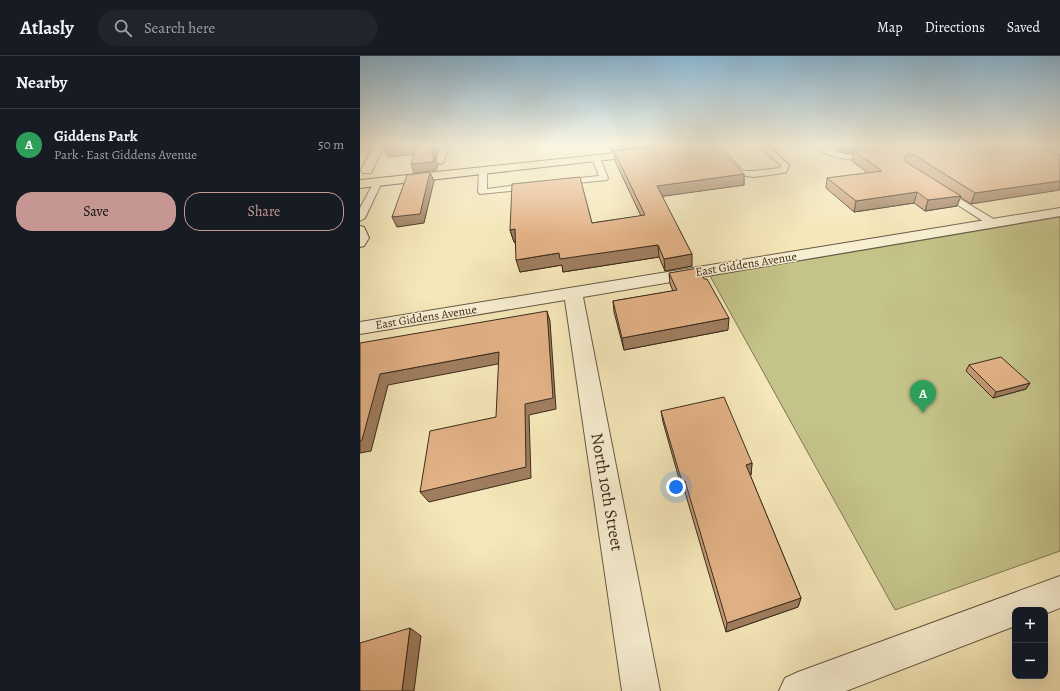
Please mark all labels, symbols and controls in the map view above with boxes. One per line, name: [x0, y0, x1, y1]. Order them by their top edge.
search box: [98, 10, 378, 46]
text: Atlasly: [20, 15, 74, 41]
icon: search: [112, 17, 134, 39]
text: Search here: [144, 18, 215, 38]
text: Map: [877, 18, 903, 37]
text: Directions: [925, 18, 985, 37]
text: Saved: [1007, 18, 1040, 37]
text: Nearby: [16, 71, 67, 94]
text: Giddens Park: [54, 126, 137, 146]
text: A: [25, 136, 33, 153]
text: 50 m: [318, 136, 344, 153]
text: Park · East Giddens Avenue: [54, 146, 197, 163]
button: Save: [16, 192, 176, 231]
button: Share: [184, 192, 344, 231]
street label: East Giddens Avenue: [694, 248, 798, 280]
street label: East Giddens Avenue: [374, 301, 478, 333]
pin: A: [910, 380, 936, 413]
street label: North 10th Street: [585, 431, 629, 553]
your location: [666, 477, 686, 497]
map controls: [1012, 607, 1048, 679]
button: +: [1012, 607, 1048, 643]
button: −: [1012, 643, 1048, 679]

